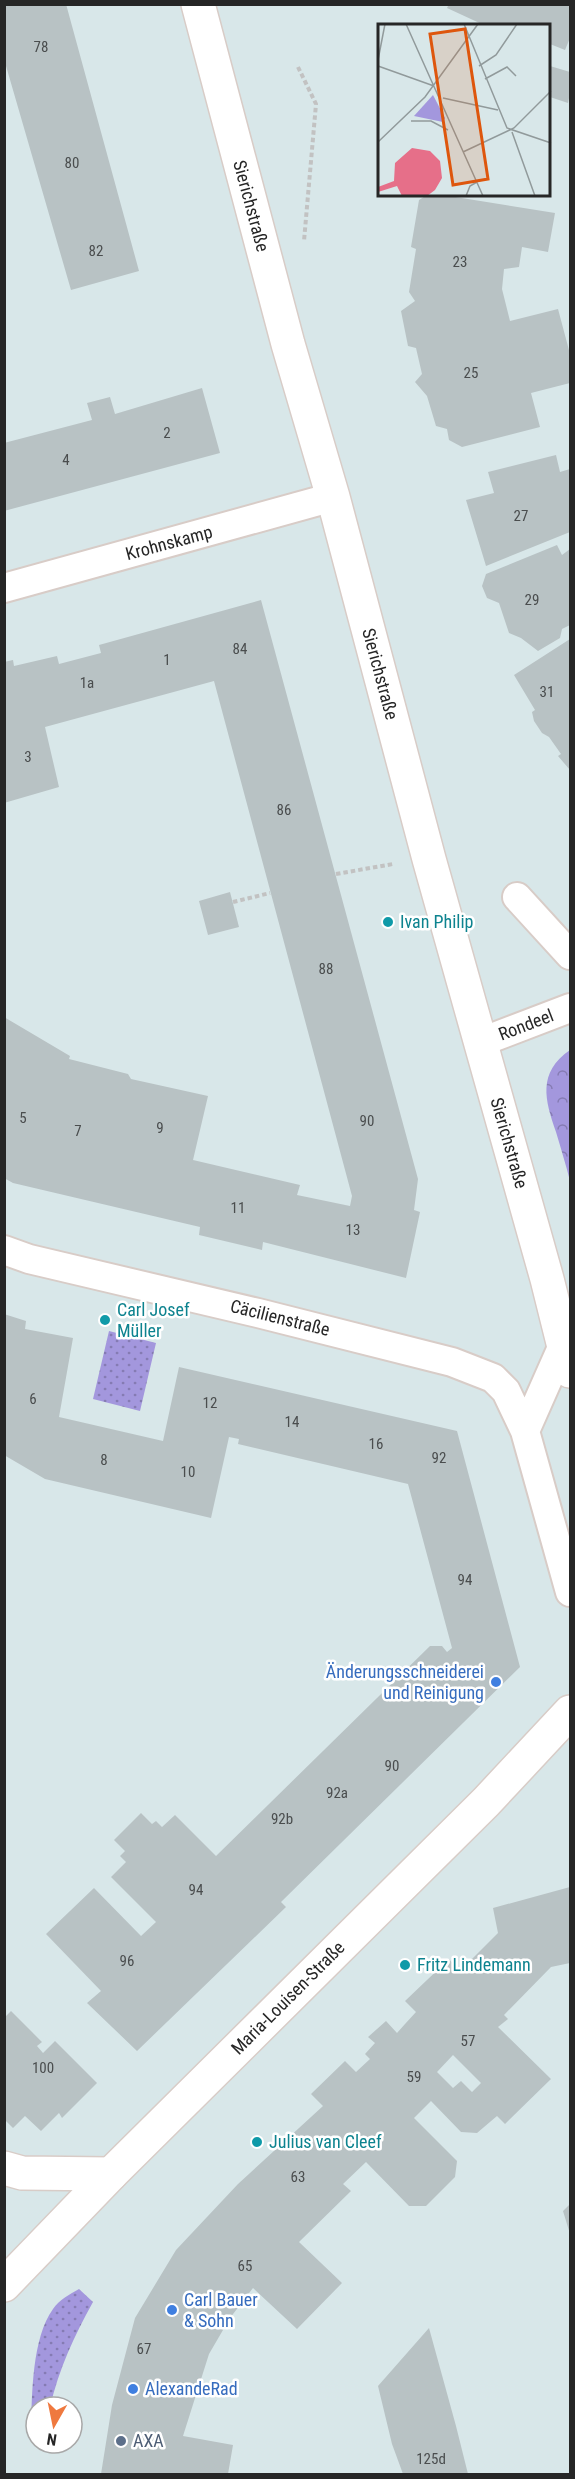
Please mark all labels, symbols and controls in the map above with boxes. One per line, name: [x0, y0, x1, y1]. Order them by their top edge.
inset map: [378, 24, 551, 196]
house number: 78: [34, 38, 48, 56]
house number: 80: [65, 154, 79, 172]
street label: Sierichstraße: [229, 158, 274, 254]
house number: 82: [89, 242, 103, 260]
house number: 23: [453, 253, 467, 271]
house number: 25: [464, 364, 478, 382]
house number: 2: [163, 424, 171, 442]
house number: 4: [62, 451, 70, 469]
house number: 27: [514, 507, 528, 525]
street label: Krohnskamp: [123, 521, 215, 564]
house number: 29: [525, 591, 539, 609]
street label: Sierichstraße: [358, 626, 403, 722]
house number: 84: [233, 640, 247, 658]
house number: 1: [163, 651, 171, 669]
house number: 1a: [80, 674, 94, 692]
house number: 31: [540, 683, 554, 701]
house number: 3: [24, 748, 32, 766]
house number: 86: [277, 801, 291, 819]
place label: Ivan Philip: [400, 911, 474, 932]
marker: Ivan Philip: [381, 915, 395, 929]
house number: 88: [319, 960, 333, 978]
street label: Rondeel: [495, 1004, 556, 1045]
street label: Sierichstraße: [486, 1095, 532, 1191]
house number: 5: [19, 1109, 27, 1127]
house number: 90: [360, 1112, 374, 1130]
house number: 9: [156, 1119, 164, 1137]
house number: 7: [74, 1122, 82, 1140]
house number: 11: [231, 1199, 245, 1217]
house number: 13: [346, 1221, 360, 1239]
street label: Cäcilienstraße: [228, 1295, 332, 1340]
place label: Carl Josef Müller: [117, 1299, 190, 1341]
marker: Carl Josef Müller: [98, 1313, 112, 1327]
house number: 6: [29, 1390, 37, 1408]
house number: 12: [203, 1394, 217, 1412]
house number: 14: [285, 1413, 299, 1431]
house number: 16: [369, 1435, 383, 1453]
house number: 92: [432, 1449, 446, 1467]
house number: 8: [100, 1451, 108, 1469]
house number: 10: [181, 1463, 195, 1481]
house number: 94: [458, 1571, 472, 1589]
place label: Änderungsschneiderei und Reinigung: [326, 1661, 484, 1703]
marker: Änderungsschneiderei und Reinigung: [489, 1675, 503, 1689]
house number: 90: [385, 1757, 399, 1775]
house number: 92a: [326, 1784, 348, 1802]
house number: 92b: [271, 1810, 293, 1828]
house number: 94: [189, 1881, 203, 1899]
street label: Maria-Louisen-Straße: [227, 1937, 349, 2059]
house number: 96: [120, 1952, 134, 1970]
place label: Fritz Lindemann: [417, 1954, 531, 1975]
marker: Fritz Lindemann: [398, 1958, 412, 1972]
house number: 57: [461, 2032, 475, 2050]
house number: 100: [32, 2059, 54, 2077]
house number: 59: [407, 2068, 421, 2086]
place label: Julius van Cleef: [269, 2131, 382, 2152]
marker: Julius van Cleef: [250, 2135, 264, 2149]
house number: 63: [291, 2168, 305, 2186]
house number: 65: [238, 2257, 252, 2275]
place label: Carl Bauer & Sohn: [184, 2289, 258, 2331]
marker: Carl Bauer & Sohn: [165, 2303, 179, 2317]
house number: 67: [137, 2340, 151, 2358]
place label: AlexandeRad: [145, 2378, 238, 2399]
marker: AlexandeRad: [126, 2382, 140, 2396]
north arrow: [24, 2395, 84, 2455]
text: N: [45, 2429, 58, 2449]
place label: AXA: [133, 2430, 164, 2451]
marker: AXA: [114, 2434, 128, 2448]
house number: 125d: [416, 2450, 446, 2468]

